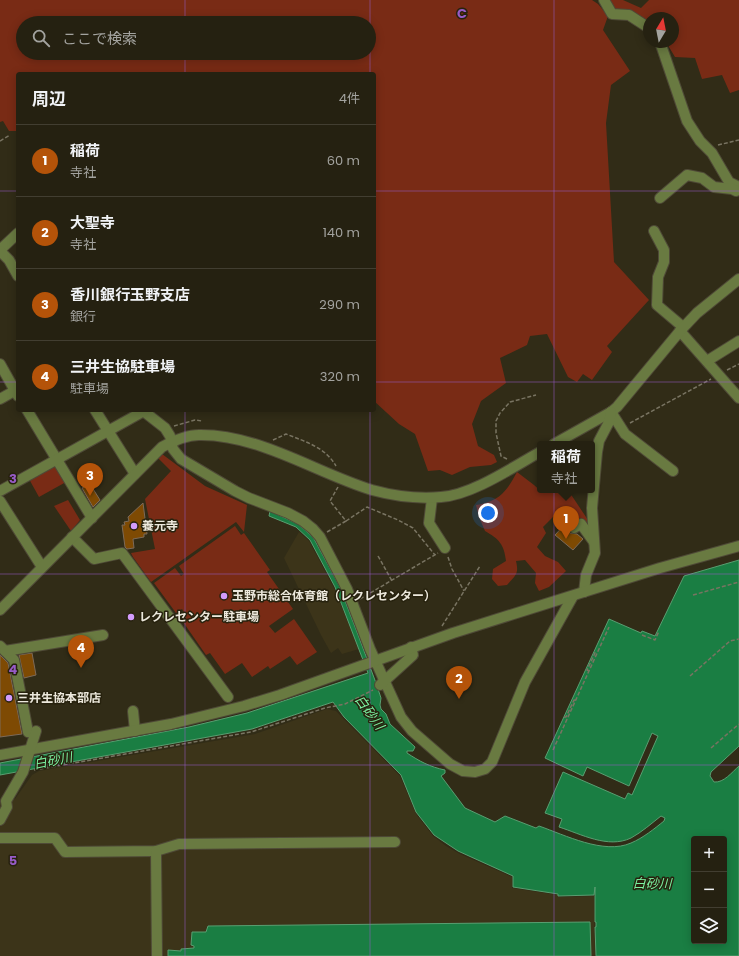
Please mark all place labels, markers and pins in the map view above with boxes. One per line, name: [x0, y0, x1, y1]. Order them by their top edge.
pin: 3: [77, 463, 103, 496]
pin: 1: [553, 506, 579, 539]
place label: 養元寺: [142, 517, 178, 534]
marker: 養元寺: [129, 521, 139, 531]
place label: 玉野市総合体育館（レクレセンター）: [232, 587, 436, 604]
marker: 玉野市総合体育館（レクレセンター）: [219, 591, 229, 601]
place label: レクレセンター駐車場: [139, 608, 259, 625]
marker: レクレセンター駐車場: [126, 612, 136, 622]
pin: 4: [68, 635, 94, 668]
pin: 2: [446, 666, 472, 699]
place label: 三井生協本部店: [17, 689, 101, 706]
marker: 三井生協本部店: [4, 693, 14, 703]

